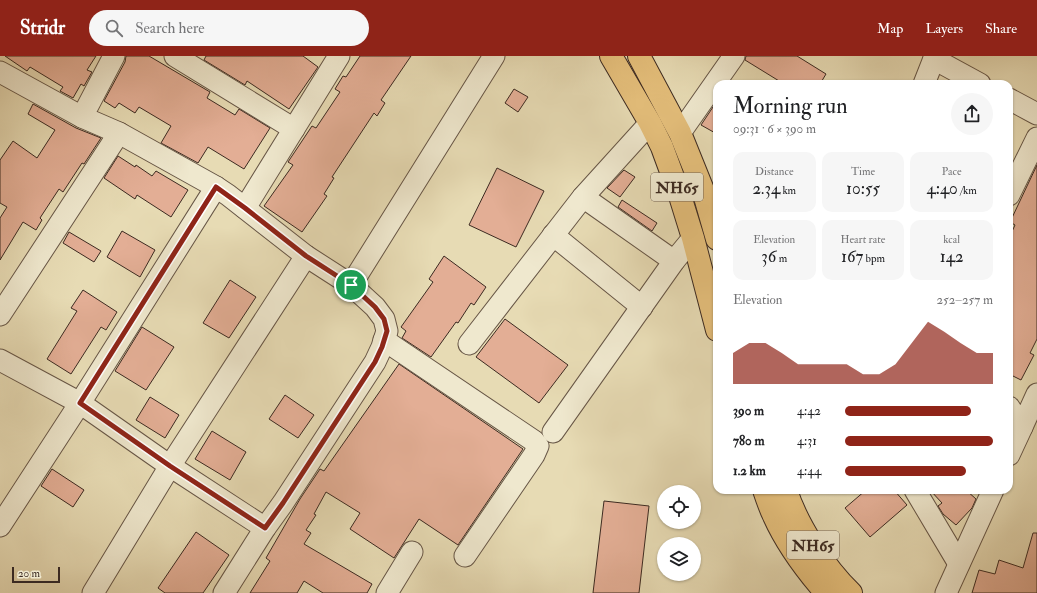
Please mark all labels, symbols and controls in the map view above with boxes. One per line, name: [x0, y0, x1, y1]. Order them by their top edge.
search box: [89, 10, 369, 46]
text: Stridr: [20, 16, 65, 40]
icon: search: [103, 17, 125, 39]
text: Search here: [135, 19, 205, 38]
text: Map: [877, 20, 903, 37]
text: Layers: [925, 20, 963, 37]
text: Share: [985, 20, 1017, 37]
text: Morning run: [733, 92, 848, 120]
button: share: [951, 93, 993, 135]
text: 09:31 · 6 × 390 m: [733, 121, 816, 137]
text: Distance: [755, 165, 794, 178]
text: Time: [851, 165, 875, 178]
text: Pace: [942, 165, 962, 178]
road number: NH65: [651, 173, 703, 201]
text: 2.34: [753, 178, 780, 199]
text: 10:55: [846, 178, 880, 199]
text: 4:40: [927, 178, 958, 199]
text: km: [780, 184, 796, 197]
text: /km: [958, 184, 977, 197]
text: Elevation: [753, 233, 795, 246]
text: Heart rate: [841, 233, 885, 246]
text: kcal: [943, 233, 960, 246]
text: 36: [761, 246, 776, 267]
text: 167: [841, 246, 863, 267]
text: 142: [940, 246, 964, 267]
text: m: [776, 252, 787, 265]
text: bpm: [863, 252, 885, 265]
pin: [334, 268, 368, 302]
icon: arrive: [340, 274, 362, 296]
text: Elevation: [733, 292, 783, 308]
text: 252–257 m: [937, 292, 993, 308]
text: 390 m: [733, 403, 764, 419]
text: 4:42: [797, 403, 821, 419]
text: 780 m: [733, 433, 765, 449]
text: 4:31: [797, 433, 817, 449]
text: 1.2 km: [733, 463, 766, 479]
text: 4:44: [797, 463, 821, 479]
map controls: [657, 485, 701, 581]
button: locate: [657, 485, 701, 529]
road number: NH65: [787, 531, 839, 559]
button: layers: [657, 537, 701, 581]
scale bar: [12, 565, 60, 584]
text: 20 m: [18, 567, 40, 580]

